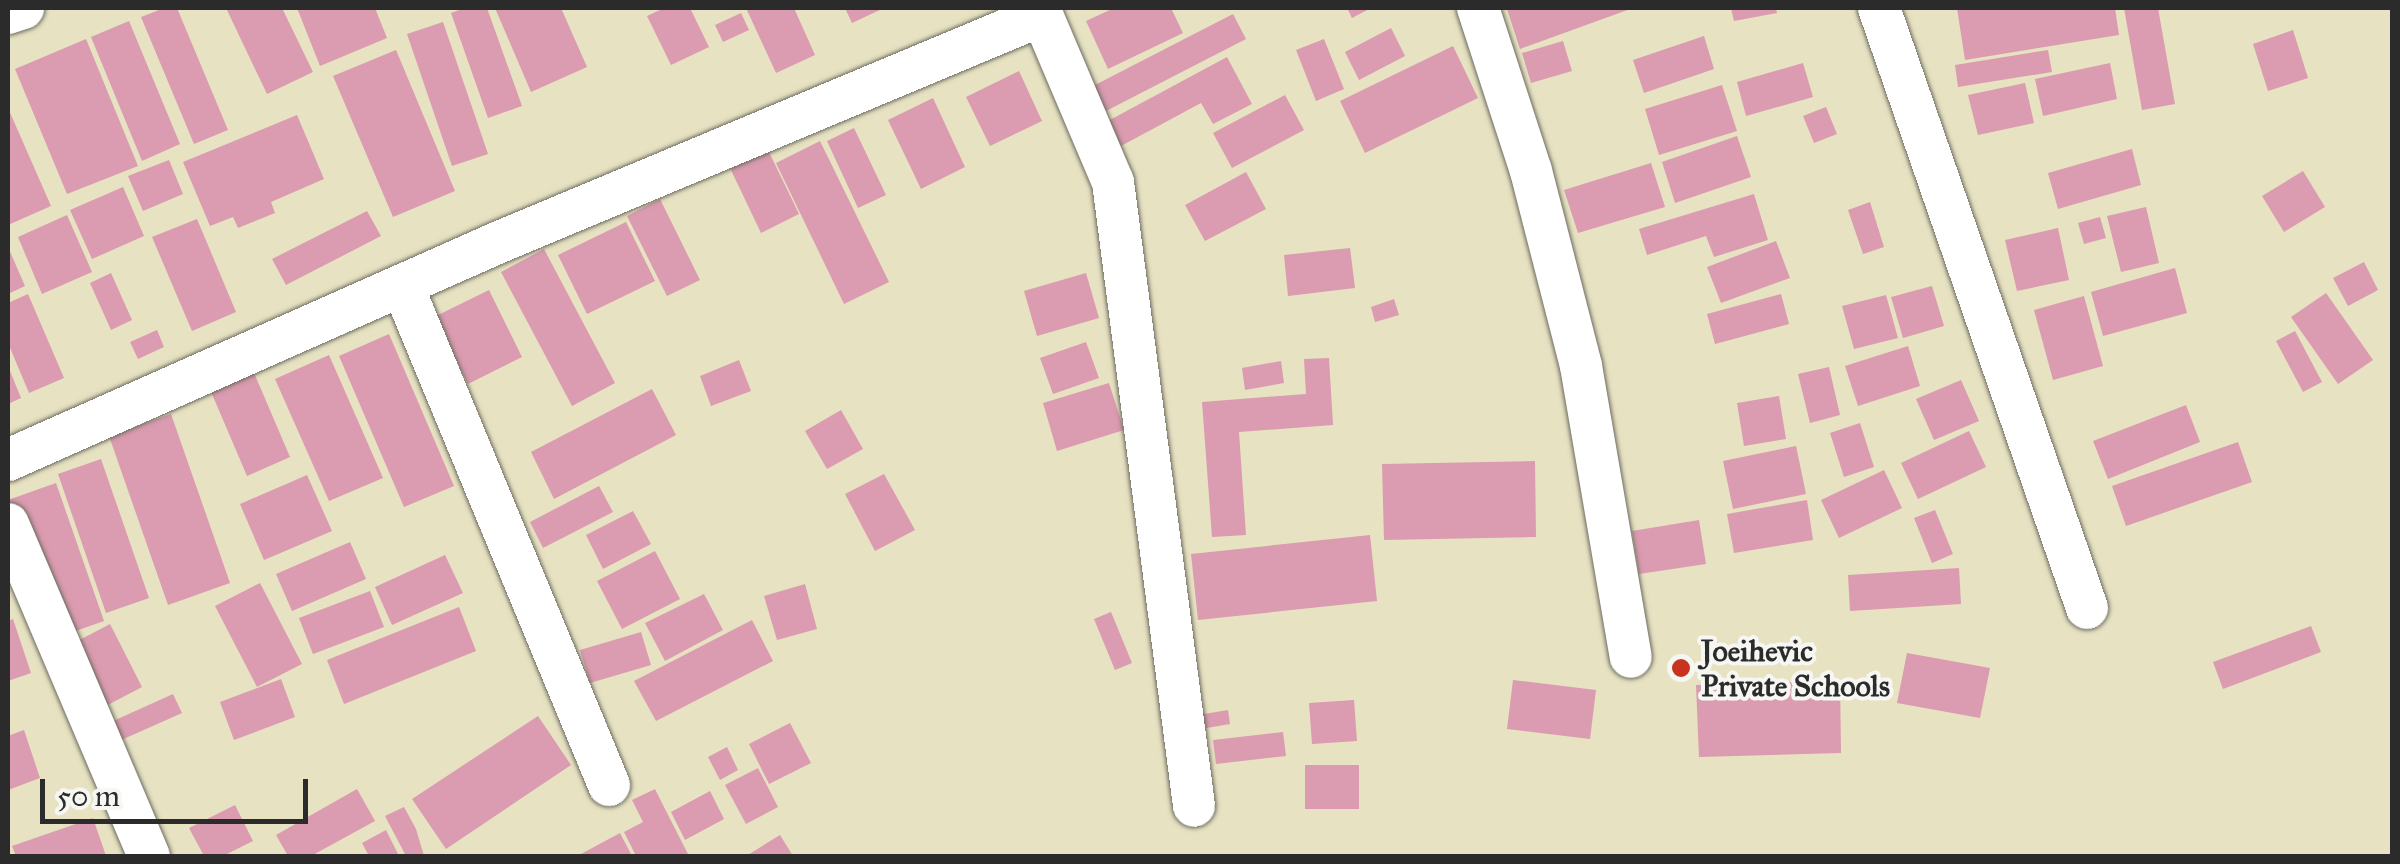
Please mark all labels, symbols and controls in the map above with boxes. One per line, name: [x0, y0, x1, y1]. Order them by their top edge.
place label: Joeihevic Private Schools: [1701, 633, 1890, 704]
marker: Joeihevic Private Schools: [1670, 657, 1692, 679]
scale bar: [45, 759, 312, 821]
text: 50 m: [57, 778, 120, 814]

